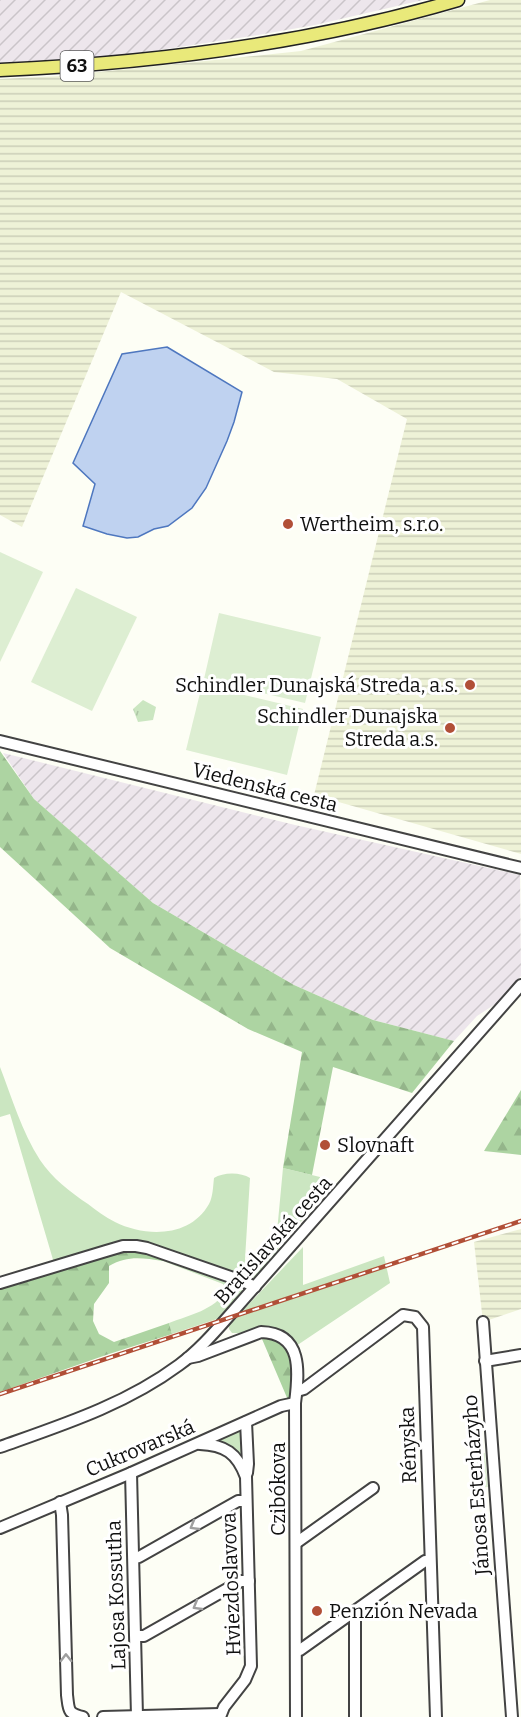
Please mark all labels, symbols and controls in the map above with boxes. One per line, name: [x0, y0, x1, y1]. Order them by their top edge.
road number: 63: [60, 51, 94, 81]
place label: Wertheim, s.r.o.: [300, 512, 443, 536]
marker: Wertheim, s.r.o.: [281, 517, 295, 531]
place label: Schindler Dunajská Streda, a.s.: [175, 673, 458, 698]
marker: Schindler Dunajská Streda, a.s.: [463, 678, 477, 692]
place label: Schindler Dunajska Streda a.s.: [257, 704, 438, 751]
marker: Schindler Dunajska Streda a.s.: [443, 721, 457, 735]
street label: Viedenská cesta: [190, 757, 340, 817]
place label: Slovnaft: [337, 1133, 414, 1157]
marker: Slovnaft: [318, 1138, 332, 1152]
street label: Bratislavská cesta: [209, 1171, 337, 1309]
street label: Jánosa Esterházyho: [458, 1394, 494, 1577]
street label: Rényska: [395, 1406, 421, 1484]
street label: Cukrovarská: [82, 1414, 198, 1482]
street label: Czibókova: [266, 1442, 290, 1536]
street label: Hviezdoslavova: [216, 1512, 245, 1656]
one-way arrow: [190, 1519, 200, 1530]
street label: Lajosa Kossutha: [101, 1520, 132, 1670]
one-way arrow: [193, 1599, 203, 1610]
place label: Penzión Nevada: [329, 1599, 478, 1623]
marker: Penzión Nevada: [310, 1604, 324, 1618]
one-way arrow: [60, 1653, 73, 1662]

